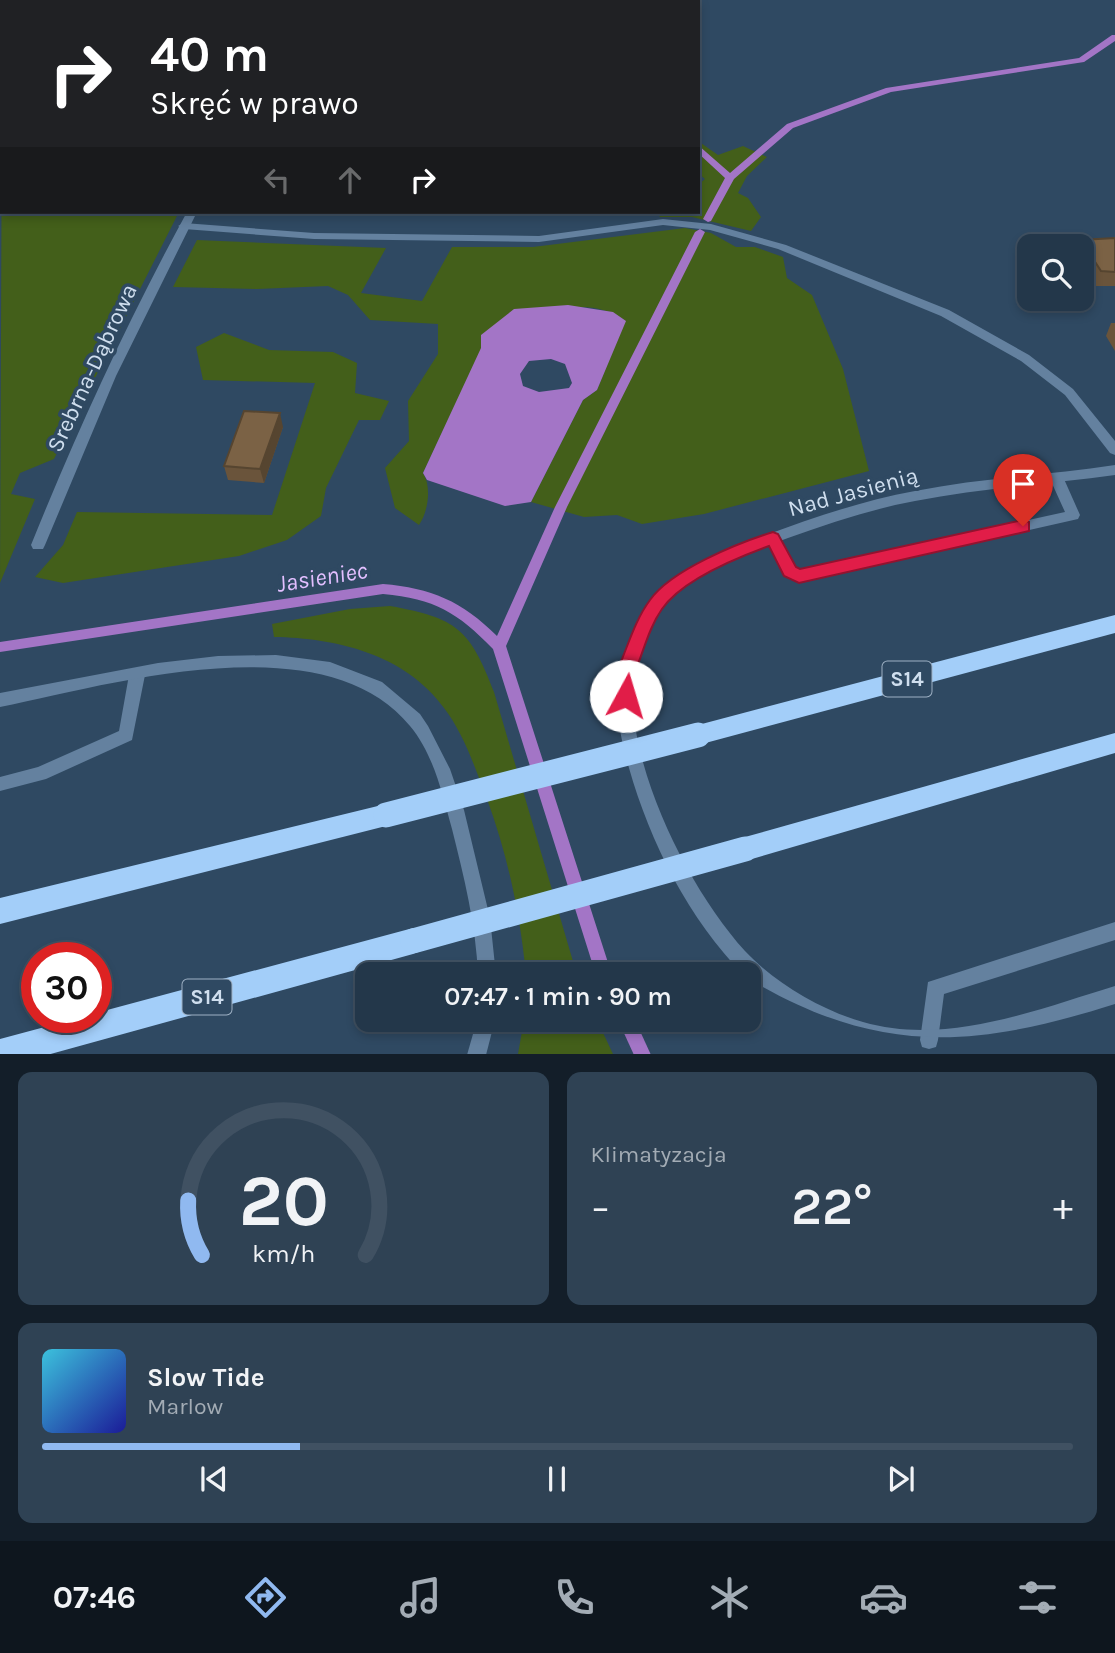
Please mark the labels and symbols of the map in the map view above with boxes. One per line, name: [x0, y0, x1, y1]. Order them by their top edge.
street label: Srebrna-Dąbrowa: [41, 280, 143, 456]
pin: [993, 454, 1053, 526]
street label: Nad Jasienią: [785, 462, 921, 522]
water label: Jasieniec: [275, 556, 369, 598]
position arrow: [589, 659, 663, 733]
road number: S14: [883, 662, 932, 696]
speed limit sign: 30: [21, 942, 112, 1033]
road number: S14: [182, 979, 232, 1014]

